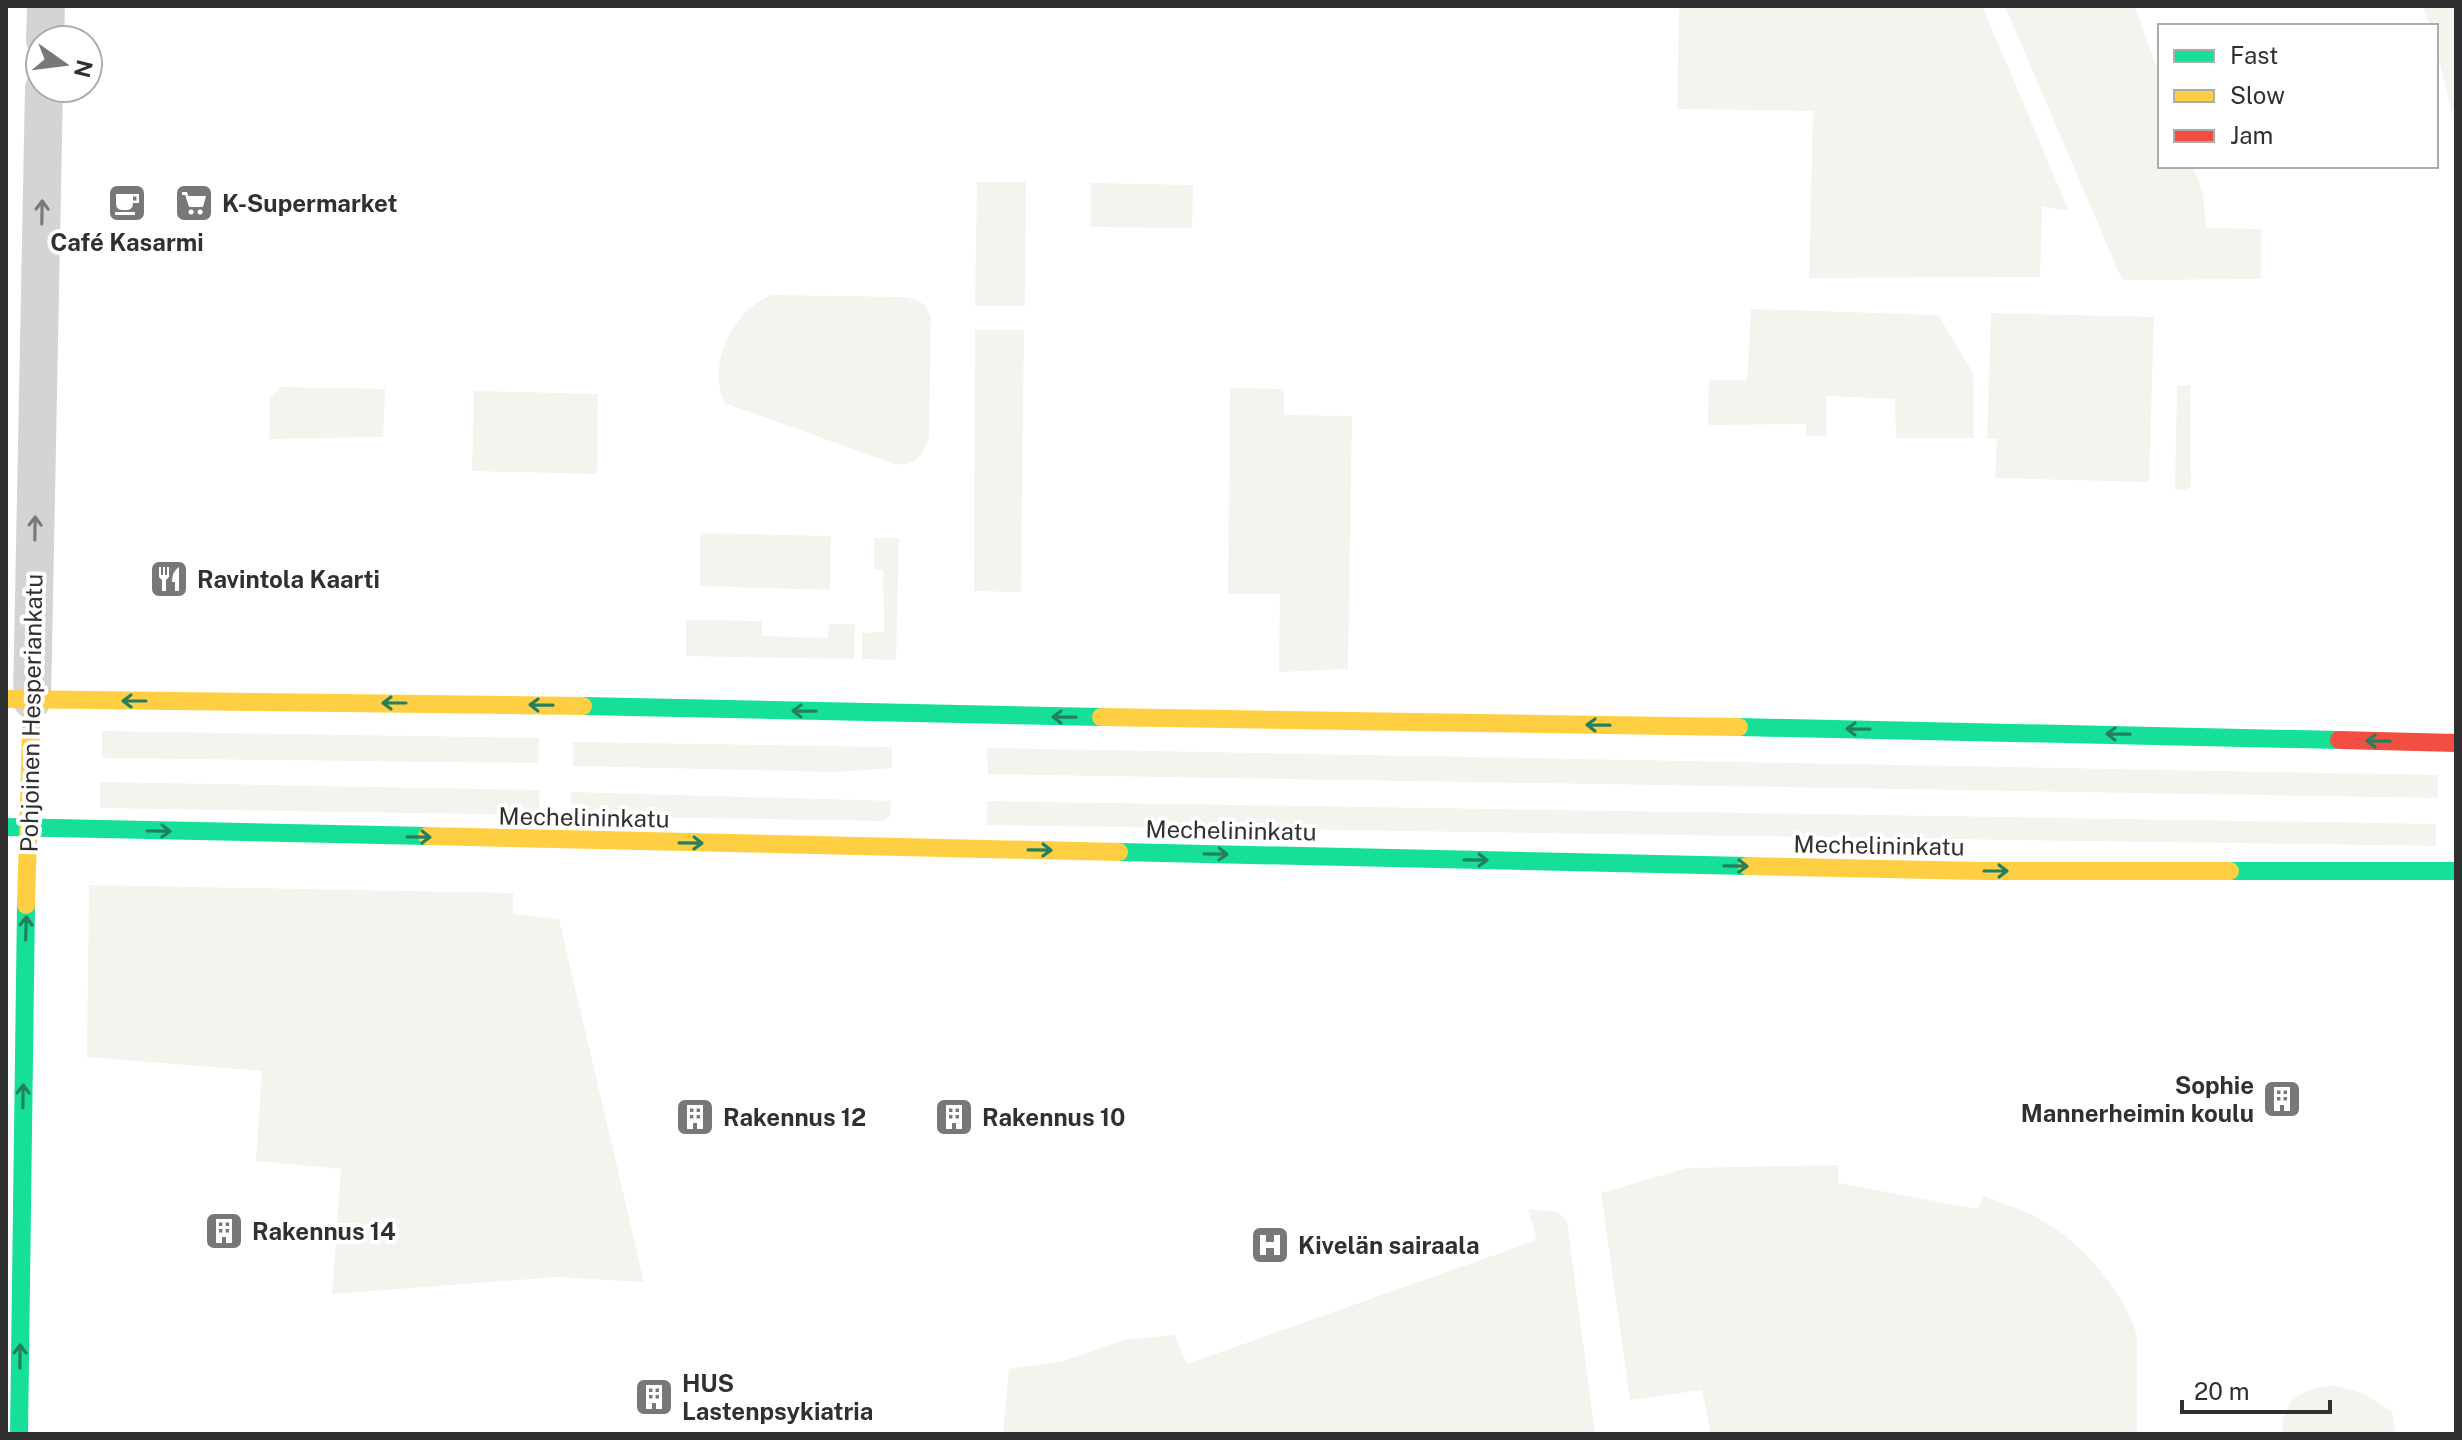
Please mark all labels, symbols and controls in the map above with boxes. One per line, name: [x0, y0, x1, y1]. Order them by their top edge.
north arrow: [24, 24, 104, 104]
legend: [2158, 24, 2438, 168]
text: Fast: [2230, 41, 2278, 69]
text: N: [69, 57, 98, 80]
text: Slow: [2230, 81, 2285, 109]
text: Jam: [2230, 121, 2273, 149]
cafe icon: Café Kasarmi: [106, 182, 148, 224]
supermarket icon: K-Supermarket: [173, 182, 215, 224]
place label: K-Supermarket: [222, 189, 398, 217]
one-way arrow: [34, 199, 49, 226]
place label: Café Kasarmi: [50, 228, 204, 256]
one-way arrow: [27, 515, 43, 542]
restaurant icon: Ravintola Kaarti: [148, 558, 190, 600]
place label: Ravintola Kaarti: [197, 565, 380, 593]
street label: Pohjoinen Hesperiankatu: [15, 573, 47, 853]
one-way arrow: [121, 693, 148, 709]
one-way arrow: [381, 695, 408, 711]
one-way arrow: [528, 697, 555, 713]
one-way arrow: [791, 704, 818, 719]
one-way arrow: [1051, 709, 1078, 724]
one-way arrow: [1585, 717, 1612, 733]
one-way arrow: [1845, 721, 1872, 737]
one-way arrow: [2105, 727, 2132, 742]
one-way arrow: [2365, 733, 2392, 748]
street label: Mechelininkatu: [498, 802, 670, 832]
street label: Mechelininkatu: [1145, 815, 1317, 845]
one-way arrow: [145, 823, 172, 838]
one-way arrow: [405, 830, 432, 845]
street label: Mechelininkatu: [1793, 830, 1965, 860]
one-way arrow: [677, 836, 704, 851]
one-way arrow: [1026, 842, 1053, 858]
one-way arrow: [1202, 846, 1229, 862]
one-way arrow: [1462, 852, 1489, 868]
one-way arrow: [1722, 858, 1749, 873]
one-way arrow: [1982, 863, 2009, 879]
one-way arrow: [18, 915, 33, 942]
place label: Sophie Mannerheimin koulu: [2021, 1071, 2254, 1127]
building icon: Sophie Mannerheimin koulu: [2261, 1078, 2303, 1120]
one-way arrow: [15, 1083, 31, 1110]
building icon: Rakennus 12: [674, 1096, 716, 1138]
building icon: Rakennus 10: [933, 1096, 975, 1138]
place label: Rakennus 12: [723, 1103, 866, 1131]
place label: Rakennus 10: [982, 1103, 1126, 1131]
building icon: Rakennus 14: [203, 1210, 245, 1252]
place label: Rakennus 14: [252, 1217, 396, 1245]
hospital icon: Kivelän sairaala: [1249, 1224, 1291, 1266]
place label: Kivelän sairaala: [1298, 1231, 1480, 1259]
one-way arrow: [12, 1343, 28, 1370]
scale bar: [2182, 1364, 2330, 1414]
place label: HUS Lastenpsykiatria: [682, 1369, 873, 1425]
building icon: HUS Lastenpsykiatria: [633, 1376, 675, 1418]
text: 20 m: [2194, 1377, 2250, 1405]

